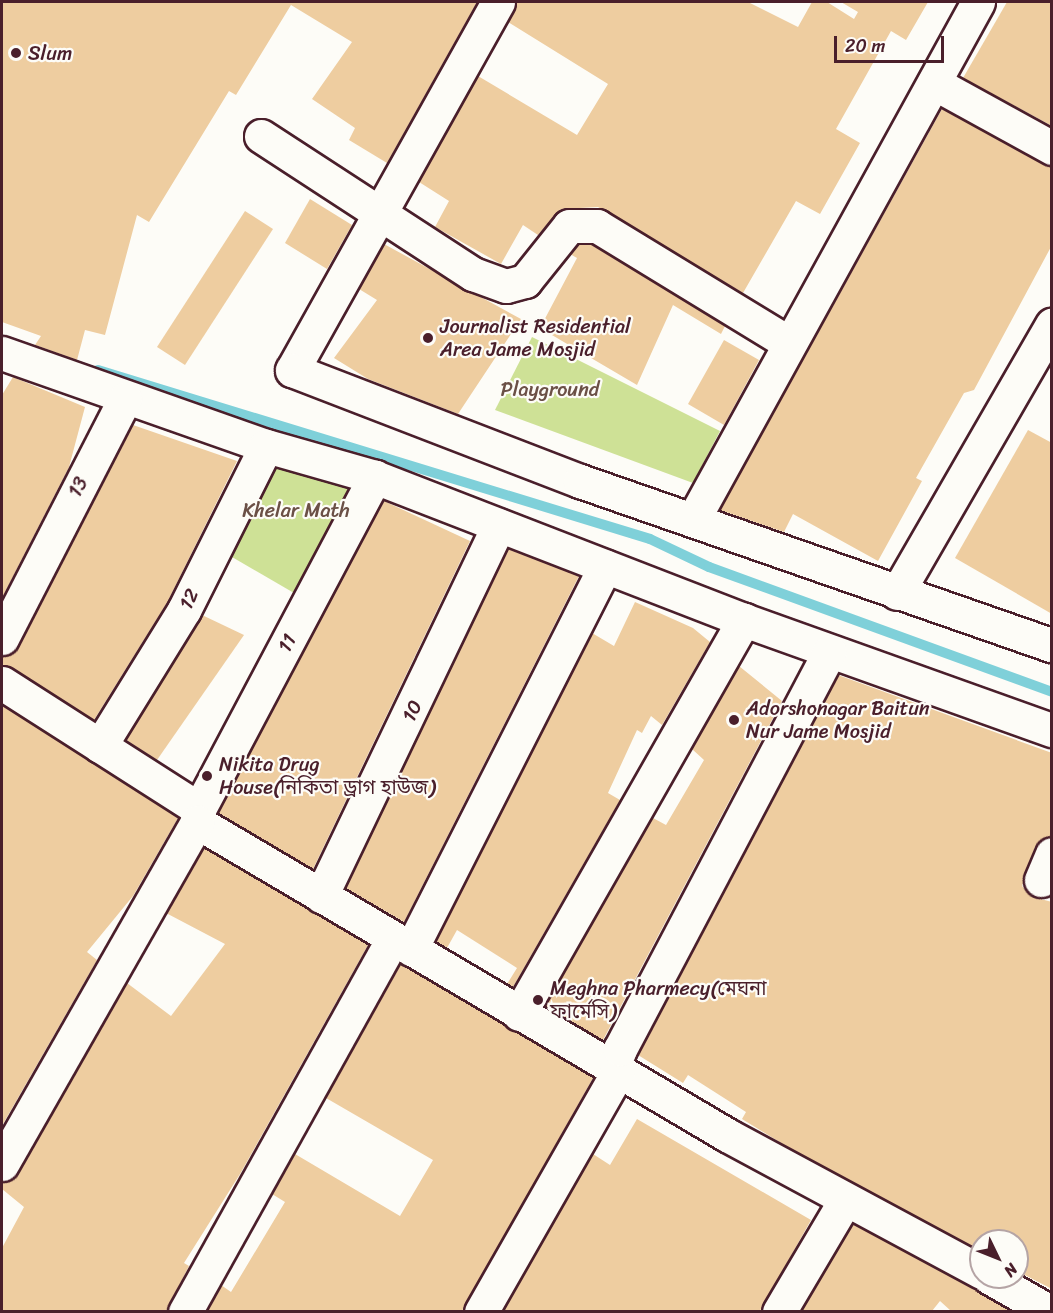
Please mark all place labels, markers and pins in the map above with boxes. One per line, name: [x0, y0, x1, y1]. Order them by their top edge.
place label: Slum: [28, 41, 72, 65]
marker: Slum: [9, 46, 23, 60]
place label: Journalist Residential Area Jame Mosjid: [440, 314, 632, 361]
marker: Journalist Residential Area Jame Mosjid: [421, 331, 435, 345]
place label: Adorshonagar Baitun Nur Jame Mosjid: [746, 696, 930, 743]
marker: Adorshonagar Baitun Nur Jame Mosjid: [727, 713, 741, 727]
place label: Nikita Drug House(নিকিতা ড্রাগ হাউজ): [219, 752, 435, 799]
marker: Nikita Drug House(নিকিতা ড্রাগ হাউজ): [200, 769, 214, 783]
place label: Meghna Pharmecy(মেঘনা ফার্মেসি): [550, 976, 766, 1023]
marker: Meghna Pharmecy(মেঘনা ফার্মেসি): [531, 993, 545, 1007]

